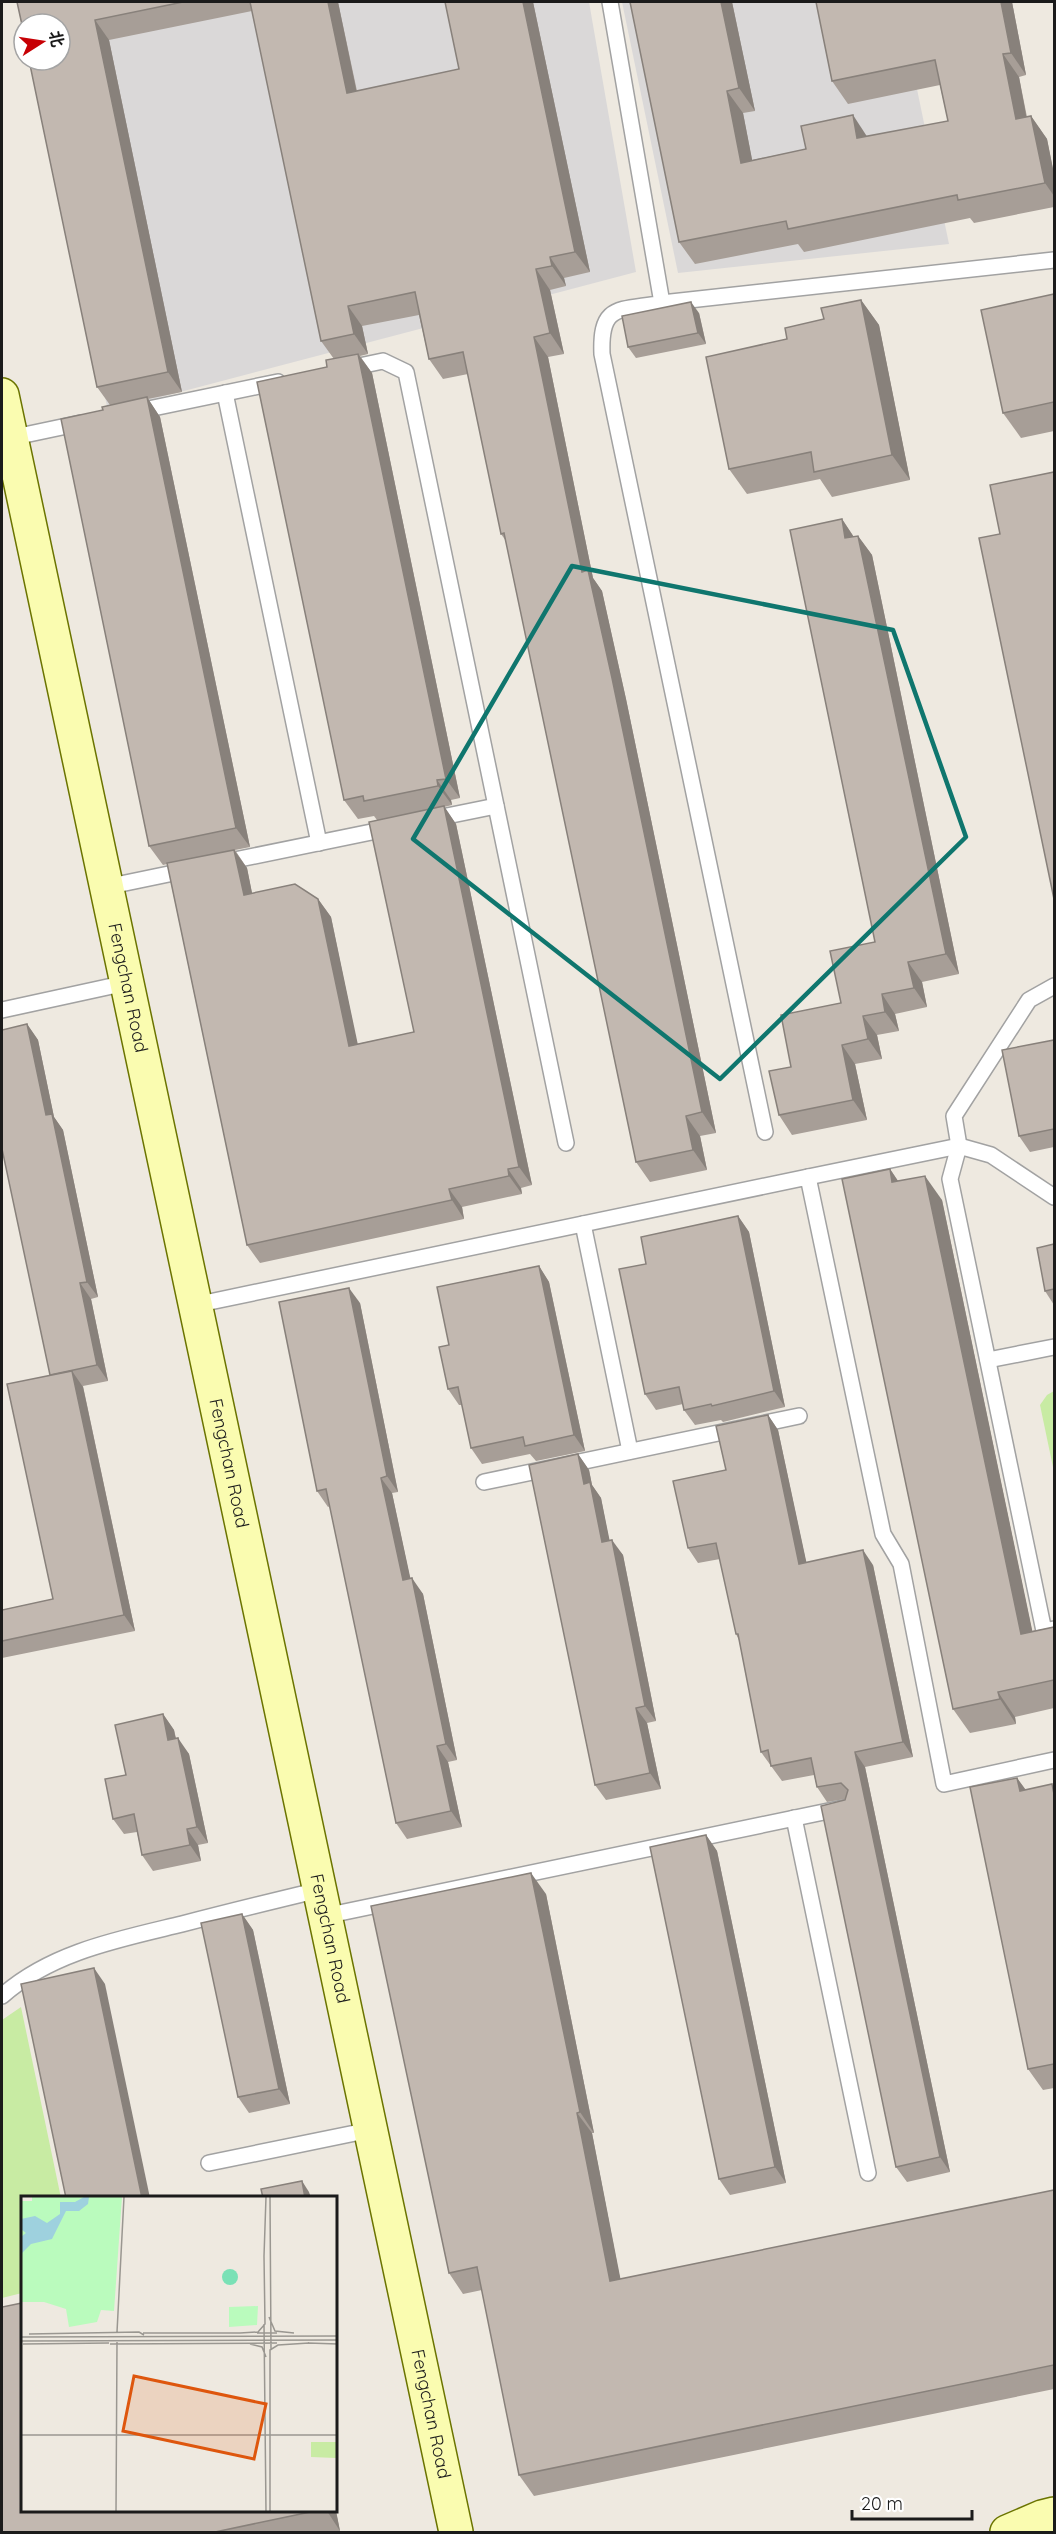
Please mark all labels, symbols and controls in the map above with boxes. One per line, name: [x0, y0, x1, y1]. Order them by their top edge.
north arrow: [12, 12, 72, 72]
text: 北: [45, 29, 68, 49]
street label: Fengchan Road: [103, 921, 153, 1055]
street label: Fengchan Road: [204, 1396, 254, 1530]
street label: Fengchan Road: [305, 1872, 355, 2005]
inset map: [21, 2196, 338, 2513]
street label: Fengchan Road: [406, 2347, 456, 2481]
scale bar: [852, 2483, 972, 2521]
text: 20 m: [861, 2492, 903, 2515]

